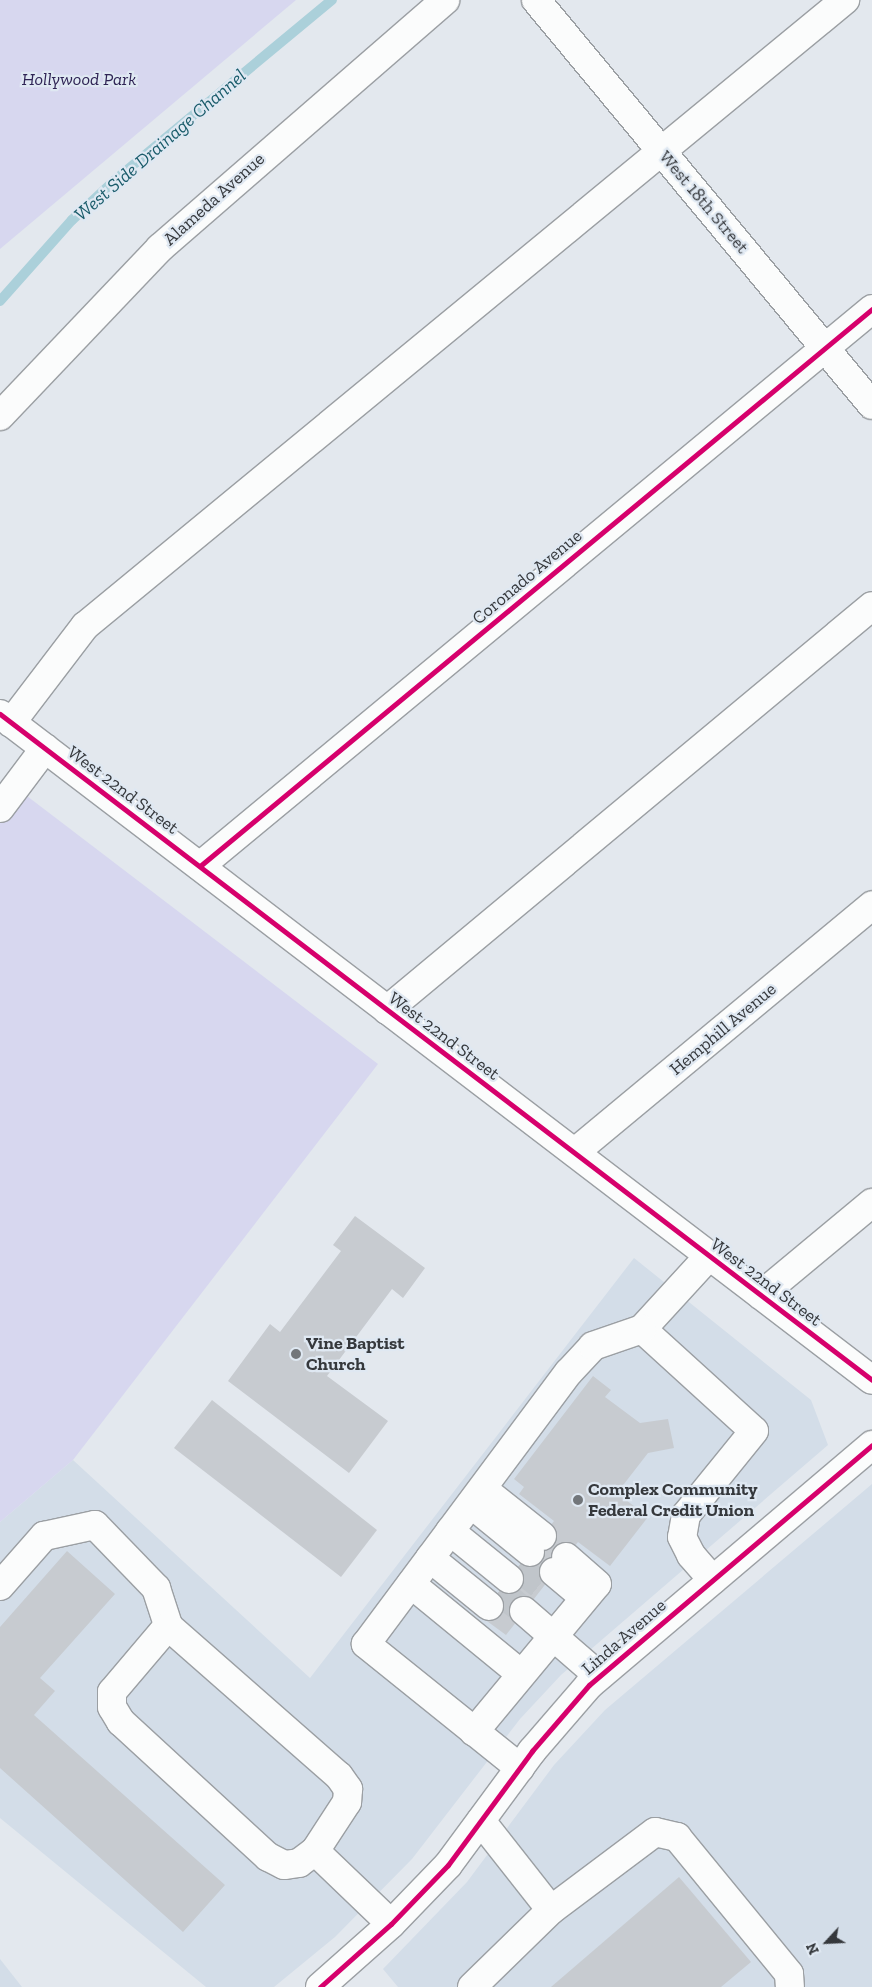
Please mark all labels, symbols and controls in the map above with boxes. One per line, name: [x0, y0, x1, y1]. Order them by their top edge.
water label: West Side Drainage Channel: [70, 64, 250, 226]
park label: Hollywood Park: [22, 68, 136, 90]
street label: West 18th Street: [655, 146, 753, 258]
street label: Alameda Avenue: [159, 148, 269, 250]
street label: Coronado Avenue: [468, 525, 586, 629]
street label: West 22nd Street: [63, 741, 183, 839]
street label: Hemphill Avenue: [665, 978, 781, 1080]
street label: West 22nd Street: [384, 987, 504, 1085]
street label: West 22nd Street: [706, 1233, 826, 1331]
place label: Vine Baptist Church: [306, 1333, 405, 1376]
marker: Vine Baptist Church: [290, 1348, 302, 1360]
place label: Complex Community Federal Credit Union: [588, 1479, 758, 1522]
marker: Complex Community Federal Credit Union: [572, 1494, 584, 1506]
street label: Linda Avenue: [577, 1594, 671, 1680]
north arrow: [802, 1917, 852, 1967]
text: N: [803, 1940, 823, 1957]

